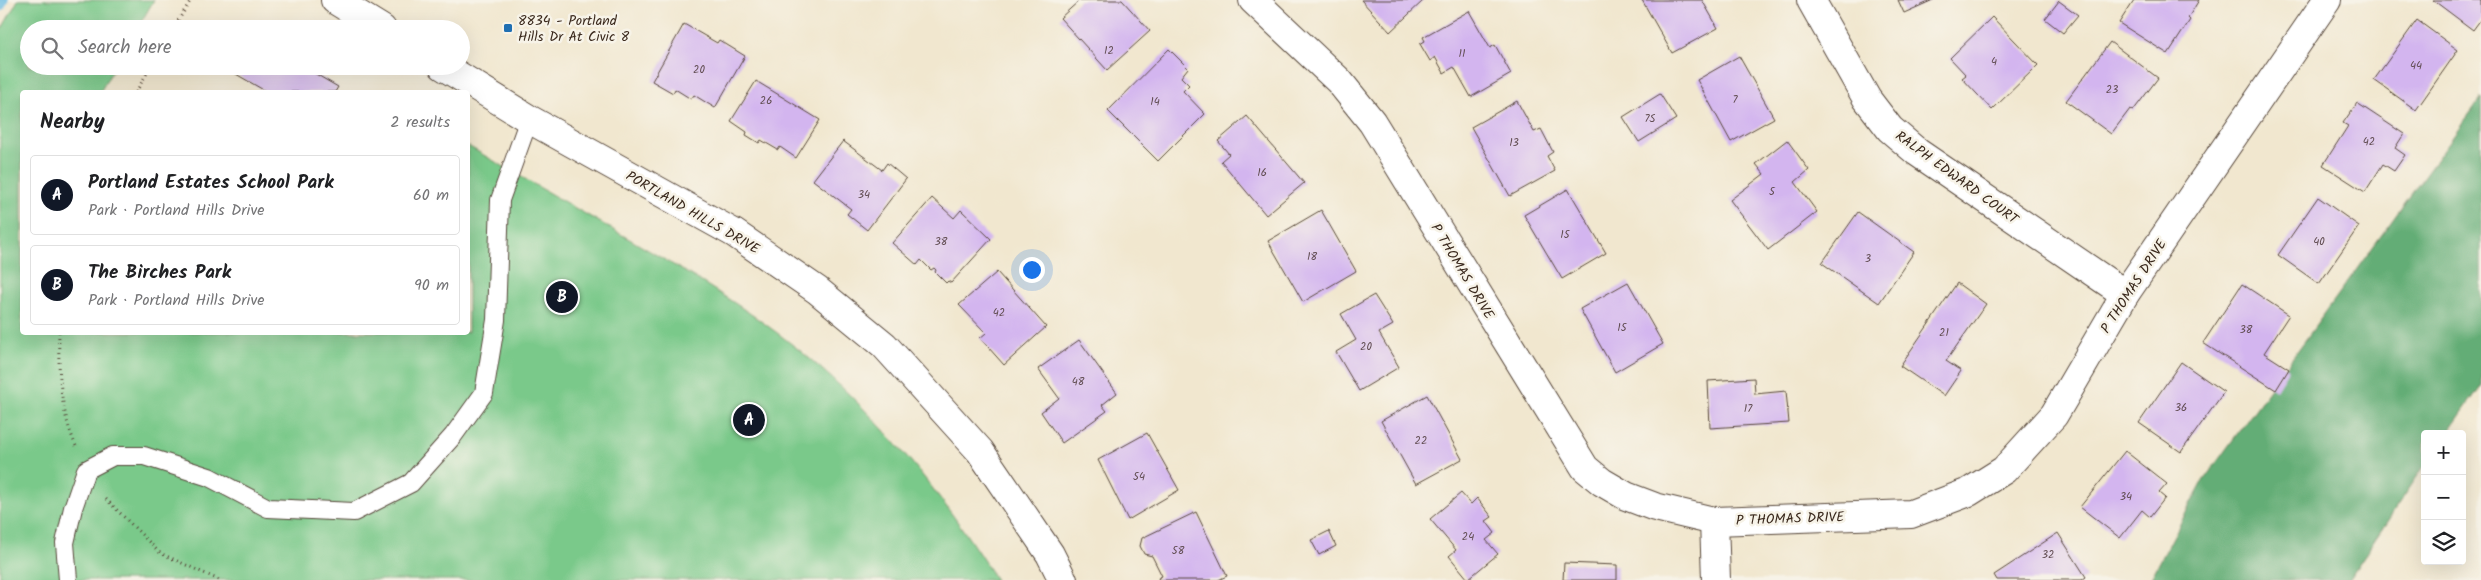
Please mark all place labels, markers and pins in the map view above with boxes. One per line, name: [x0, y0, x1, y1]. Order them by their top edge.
place label: 8834 - Portland Hills Dr At Civic 8: [518, 10, 630, 48]
marker: 8834 - Portland Hills Dr At Civic 8: [502, 22, 514, 34]
pin: B: [546, 278, 578, 316]
pin: A: [733, 401, 765, 439]

